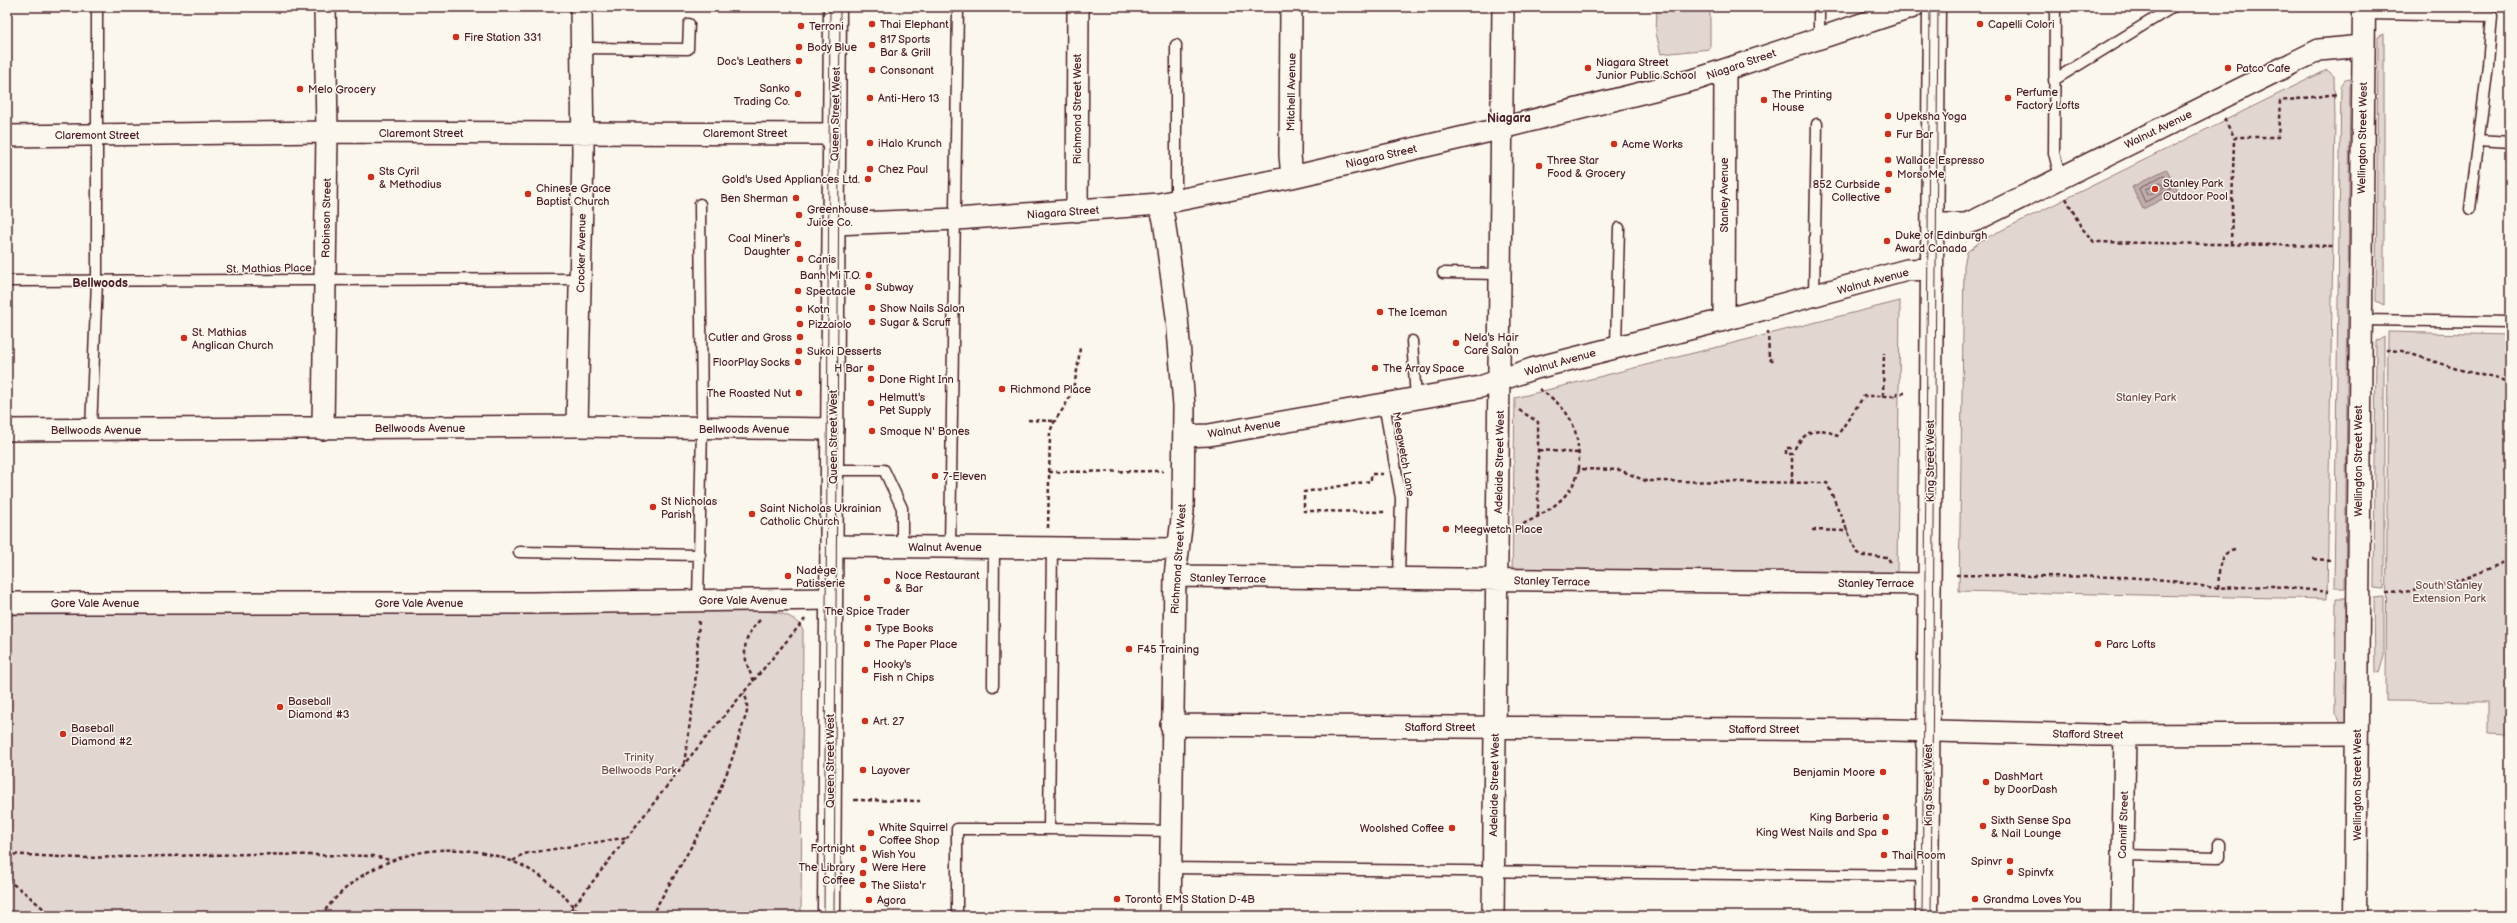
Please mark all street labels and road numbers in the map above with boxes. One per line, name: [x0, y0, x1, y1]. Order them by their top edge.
street label: Niagara Street: [1705, 46, 1778, 82]
street label: Mitchell Avenue: [1284, 52, 1299, 131]
street label: Richmond Street West: [1071, 53, 1084, 164]
street label: Queen Street West: [828, 66, 843, 161]
street label: Wellington Street West: [2355, 81, 2370, 194]
street label: Walnut Avenue: [2122, 107, 2195, 151]
street label: Claremont Street: [379, 127, 464, 140]
street label: Claremont Street: [703, 127, 788, 140]
street label: Claremont Street: [55, 129, 140, 142]
street label: Niagara Street: [1344, 142, 1419, 171]
street label: Stanley Avenue: [1718, 157, 1731, 233]
street label: Robinson Street: [319, 177, 334, 258]
street label: Niagara Street: [1026, 203, 1100, 222]
street label: Crocker Avenue: [574, 213, 589, 293]
street label: St. Mathias Place: [226, 261, 312, 276]
street label: Walnut Avenue: [1836, 266, 1911, 297]
street label: Walnut Avenue: [1523, 346, 1598, 379]
street label: Queen Street West: [827, 389, 840, 484]
street label: Wellington Street West: [2352, 405, 2365, 517]
street label: Adelaide Street West: [1492, 410, 1507, 514]
street label: Meegwetch Lane: [1390, 411, 1417, 498]
street label: Walnut Avenue: [1207, 416, 1282, 441]
street label: King Street West: [1924, 419, 1937, 502]
street label: Bellwoods Avenue: [375, 422, 466, 435]
street label: Bellwoods Avenue: [699, 423, 790, 436]
street label: Bellwoods Avenue: [51, 424, 142, 437]
street label: Richmond Street West: [1168, 503, 1189, 615]
street label: Walnut Avenue: [908, 541, 982, 554]
street label: Stanley Terrace: [1190, 571, 1267, 586]
street label: Stanley Terrace: [1514, 574, 1591, 589]
street label: Stanley Terrace: [1838, 577, 1915, 590]
street label: Gore Vale Avenue: [699, 594, 788, 607]
street label: Gore Vale Avenue: [51, 597, 140, 610]
street label: Gore Vale Avenue: [375, 597, 464, 610]
street label: Queen Street West: [824, 713, 837, 808]
street label: Stafford Street: [1405, 721, 1476, 734]
street label: Stafford Street: [1729, 723, 1800, 736]
street label: Stafford Street: [2053, 727, 2124, 742]
street label: Wellington Street West: [2351, 729, 2364, 841]
street label: Adelaide Street West: [1487, 733, 1502, 837]
street label: King Street West: [1922, 743, 1935, 826]
street label: Canniff Street: [2116, 790, 2131, 859]

